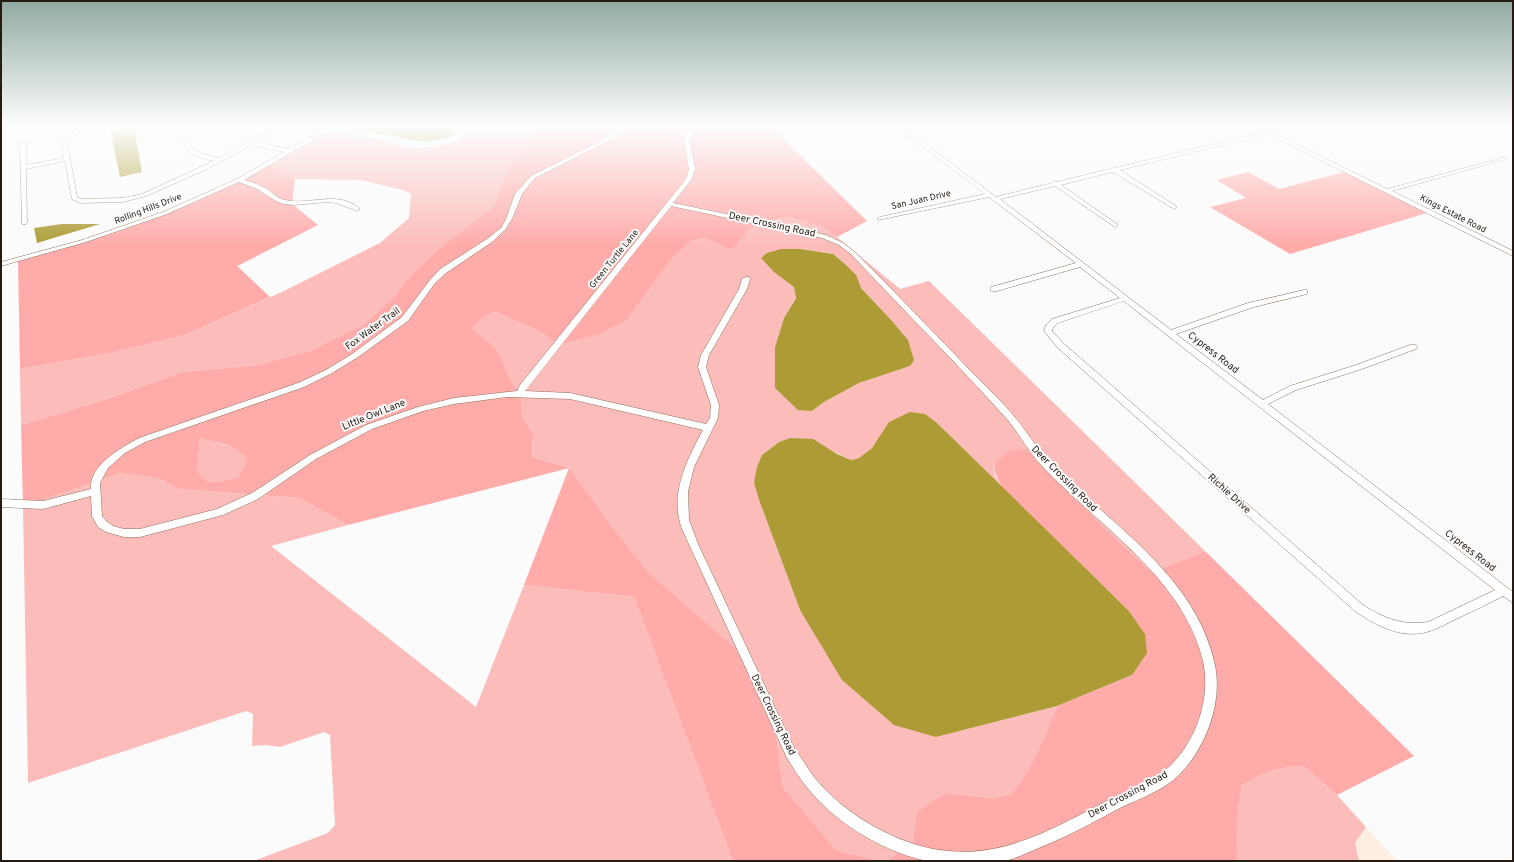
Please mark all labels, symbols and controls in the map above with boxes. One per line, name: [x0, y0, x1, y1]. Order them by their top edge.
street label: San Juan Drive: [890, 188, 952, 212]
street label: Rolling Hills Drive: [113, 191, 183, 227]
street label: Kings Estate Road: [1418, 192, 1488, 236]
street label: Deer Crossing Road: [727, 209, 817, 241]
street label: Green Turtle Lane: [587, 227, 641, 291]
street label: Fox Water Trail: [343, 305, 403, 353]
street label: Cypress Road: [1185, 329, 1241, 377]
street label: Little Owl Lane: [340, 396, 408, 434]
street label: Deer Crossing Road: [1028, 443, 1100, 515]
street label: Richie Drive: [1205, 471, 1253, 517]
street label: Cypress Road: [1442, 527, 1498, 575]
street label: Deer Crossing Road: [748, 672, 798, 758]
street label: Deer Crossing Road: [1086, 769, 1170, 821]

